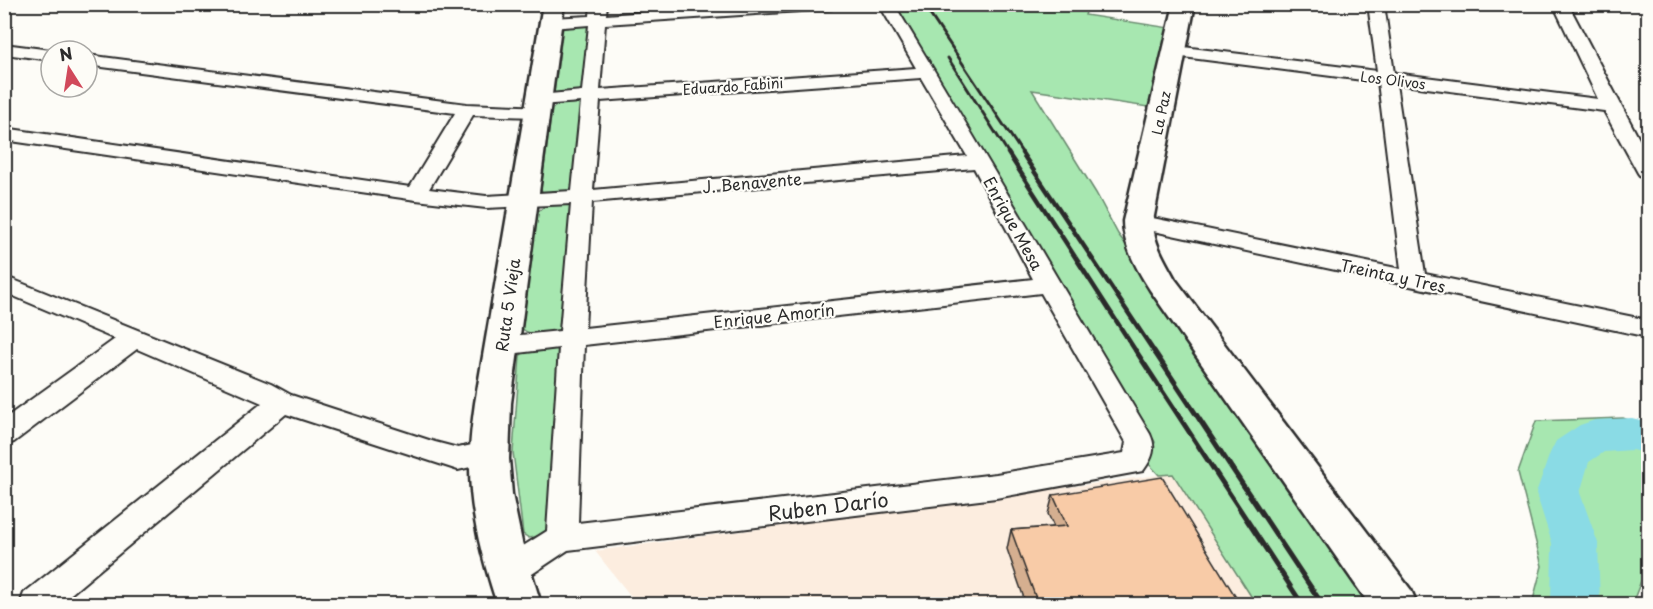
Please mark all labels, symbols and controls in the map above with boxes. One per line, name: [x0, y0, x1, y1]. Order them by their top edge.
north arrow: [39, 39, 99, 99]
text: N: [57, 40, 74, 66]
street label: Los Olivos: [1359, 66, 1427, 94]
street label: Eduardo Fabini: [682, 72, 784, 100]
street label: La Paz: [1146, 89, 1176, 137]
street label: J. Benavente: [701, 166, 803, 198]
street label: Enrique Mesa: [978, 172, 1050, 274]
street label: Treinta y Tres: [1338, 252, 1448, 298]
street label: Ruta 5 Vieja: [489, 257, 525, 353]
street label: Enrique Amorín: [712, 297, 836, 333]
street label: Ruben Darío: [766, 484, 890, 528]

